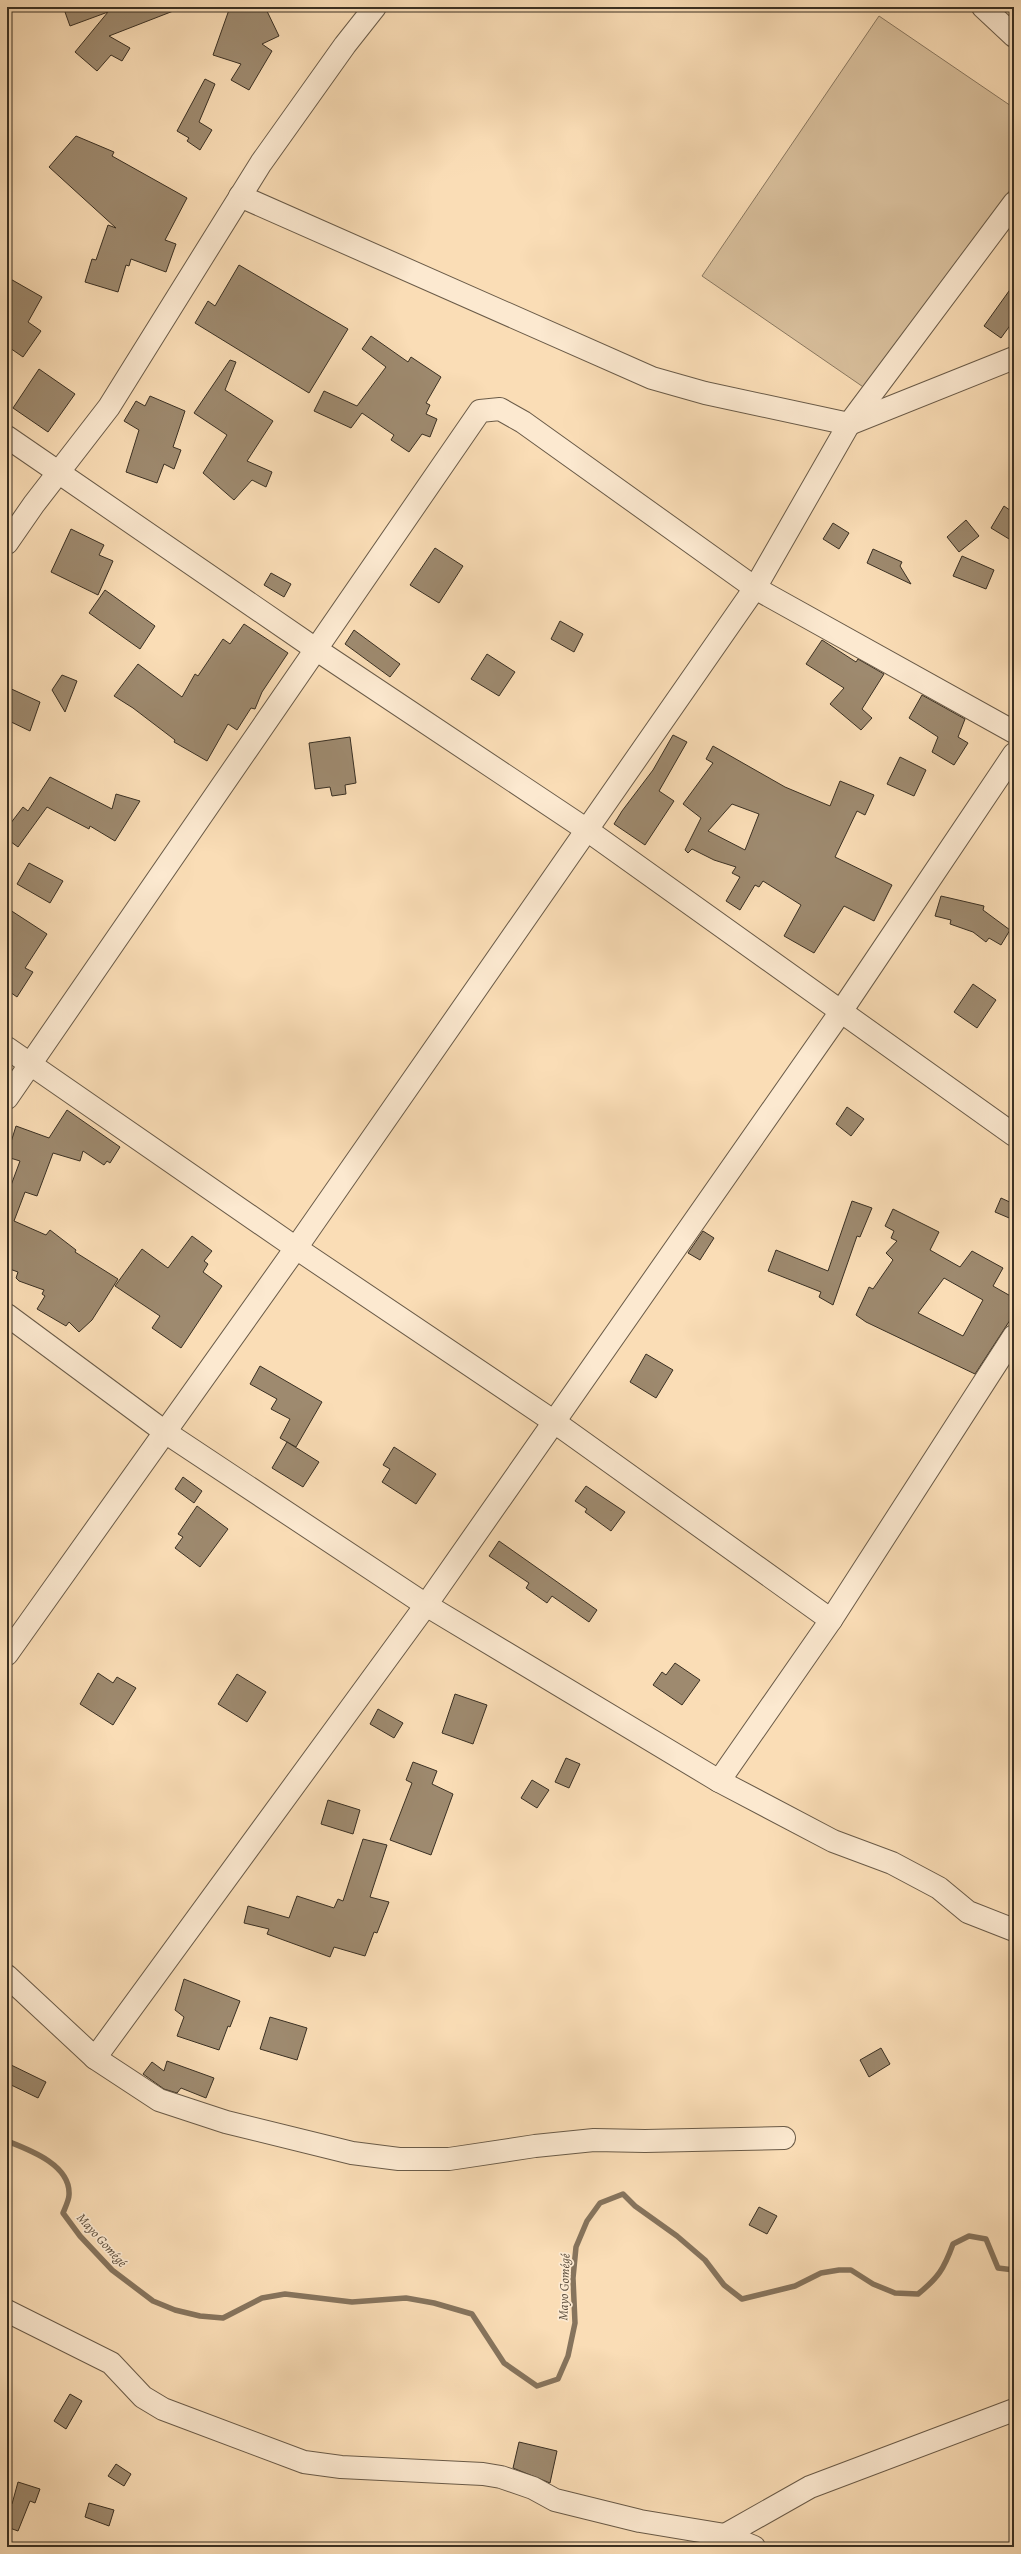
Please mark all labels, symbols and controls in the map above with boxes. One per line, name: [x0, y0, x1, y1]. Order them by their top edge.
water label: Mayo Gomégé: [73, 2209, 131, 2271]
water label: Mayo Gomégé: [554, 2253, 574, 2321]

